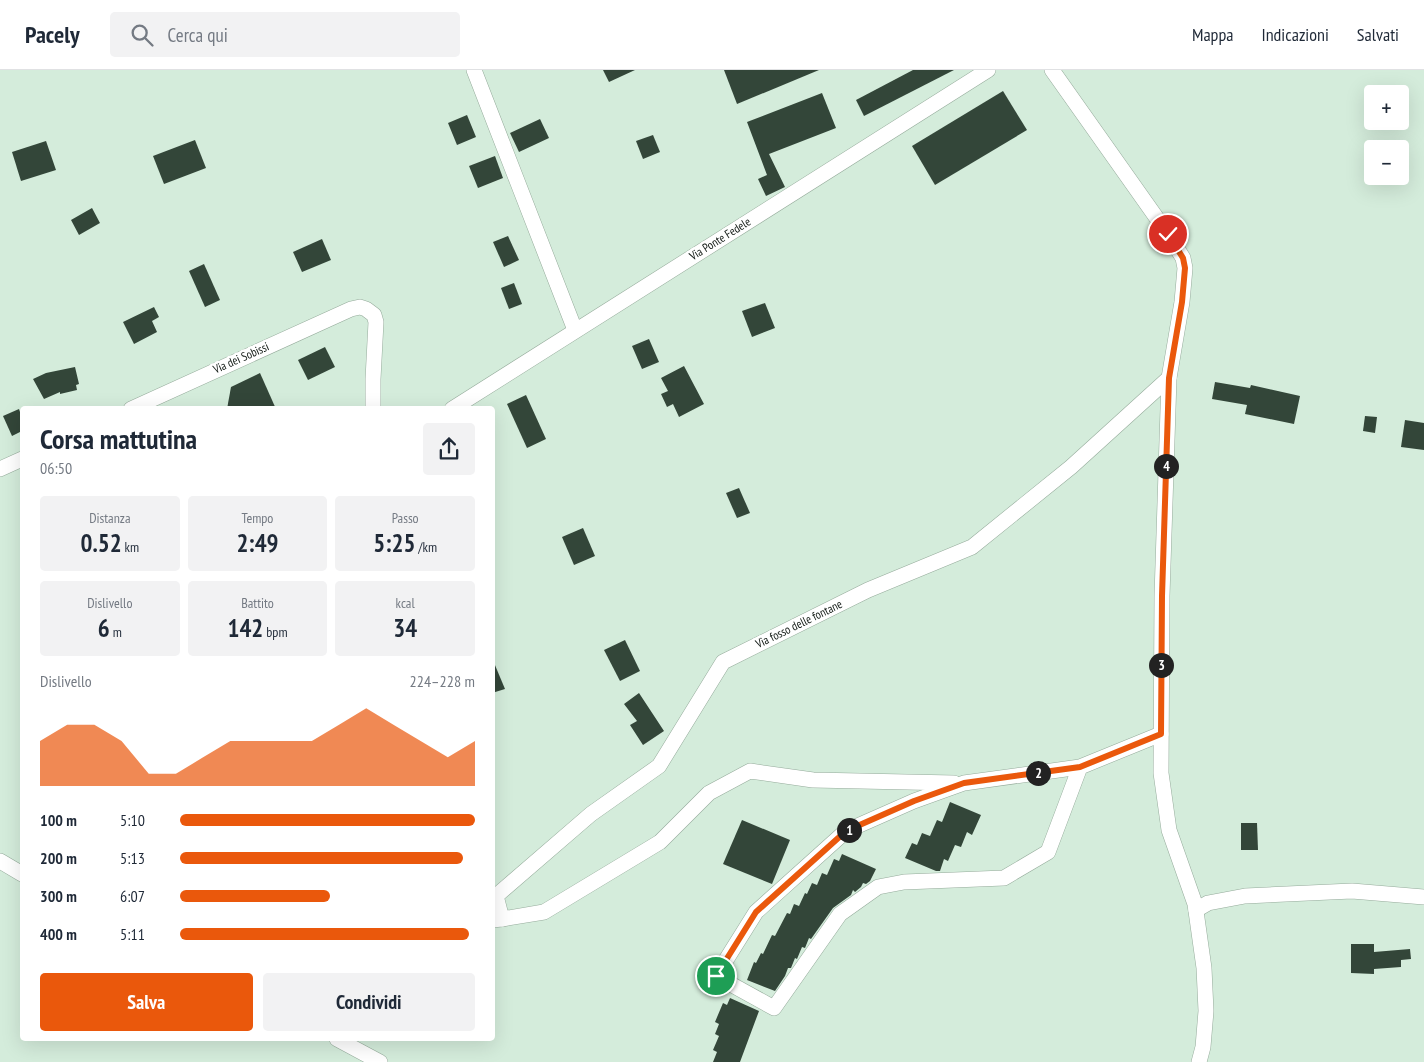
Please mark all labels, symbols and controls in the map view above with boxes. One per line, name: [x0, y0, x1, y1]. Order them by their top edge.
search box: [110, 12, 460, 57]
text: Pacely: [25, 19, 80, 50]
icon: search: [128, 21, 156, 49]
text: Cerca qui: [168, 23, 228, 47]
text: Mappa: [1192, 23, 1233, 46]
text: Indicazioni: [1261, 23, 1329, 46]
text: Salvati: [1357, 23, 1399, 46]
map controls: [1364, 85, 1409, 185]
button: +: [1364, 85, 1409, 130]
button: −: [1364, 140, 1409, 185]
pin: [1147, 213, 1189, 255]
street label: Via Ponte Fedele: [685, 214, 753, 264]
icon: check: [1154, 220, 1182, 248]
street label: Via dei Sobissi: [210, 339, 271, 377]
text: Corsa mattutina: [40, 420, 197, 457]
button: share: [423, 423, 475, 475]
pin: 4: [1154, 454, 1178, 478]
text: 4: [1163, 457, 1170, 475]
text: 06:50: [40, 458, 72, 478]
text: Distanza: [89, 509, 131, 527]
text: Tempo: [242, 509, 273, 527]
text: Passo: [392, 509, 419, 527]
text: 0.52: [80, 527, 122, 559]
text: 2:49: [236, 527, 279, 559]
text: 5:25: [373, 527, 415, 559]
text: km: [122, 538, 139, 556]
text: /km: [415, 538, 437, 556]
text: Dislivello: [87, 594, 132, 612]
text: Battito: [241, 594, 274, 612]
text: kcal: [396, 594, 415, 612]
street label: Via fosso delle fontane: [752, 596, 845, 651]
text: 6: [98, 612, 110, 644]
text: 142: [227, 612, 263, 644]
text: 34: [393, 612, 417, 644]
text: m: [110, 623, 122, 641]
text: bpm: [263, 623, 288, 641]
pin: 3: [1148, 652, 1174, 678]
text: 3: [1158, 656, 1165, 674]
text: Dislivello: [40, 671, 92, 691]
text: 224–228 m: [410, 671, 475, 691]
pin: 2: [1026, 760, 1050, 786]
text: 2: [1035, 764, 1042, 782]
text: 100 m: [40, 810, 77, 830]
text: 5:10: [120, 810, 145, 830]
pin: 1: [836, 818, 862, 842]
text: 1: [846, 821, 853, 839]
text: 200 m: [40, 848, 77, 868]
text: 5:13: [120, 848, 145, 868]
text: 300 m: [40, 886, 77, 906]
text: 6:07: [120, 886, 145, 906]
text: 400 m: [40, 924, 77, 944]
text: 5:11: [120, 924, 145, 944]
pin: [695, 955, 737, 997]
icon: arrive: [702, 962, 730, 990]
button: Salva: [40, 973, 253, 1031]
button: Condividi: [263, 973, 475, 1031]

